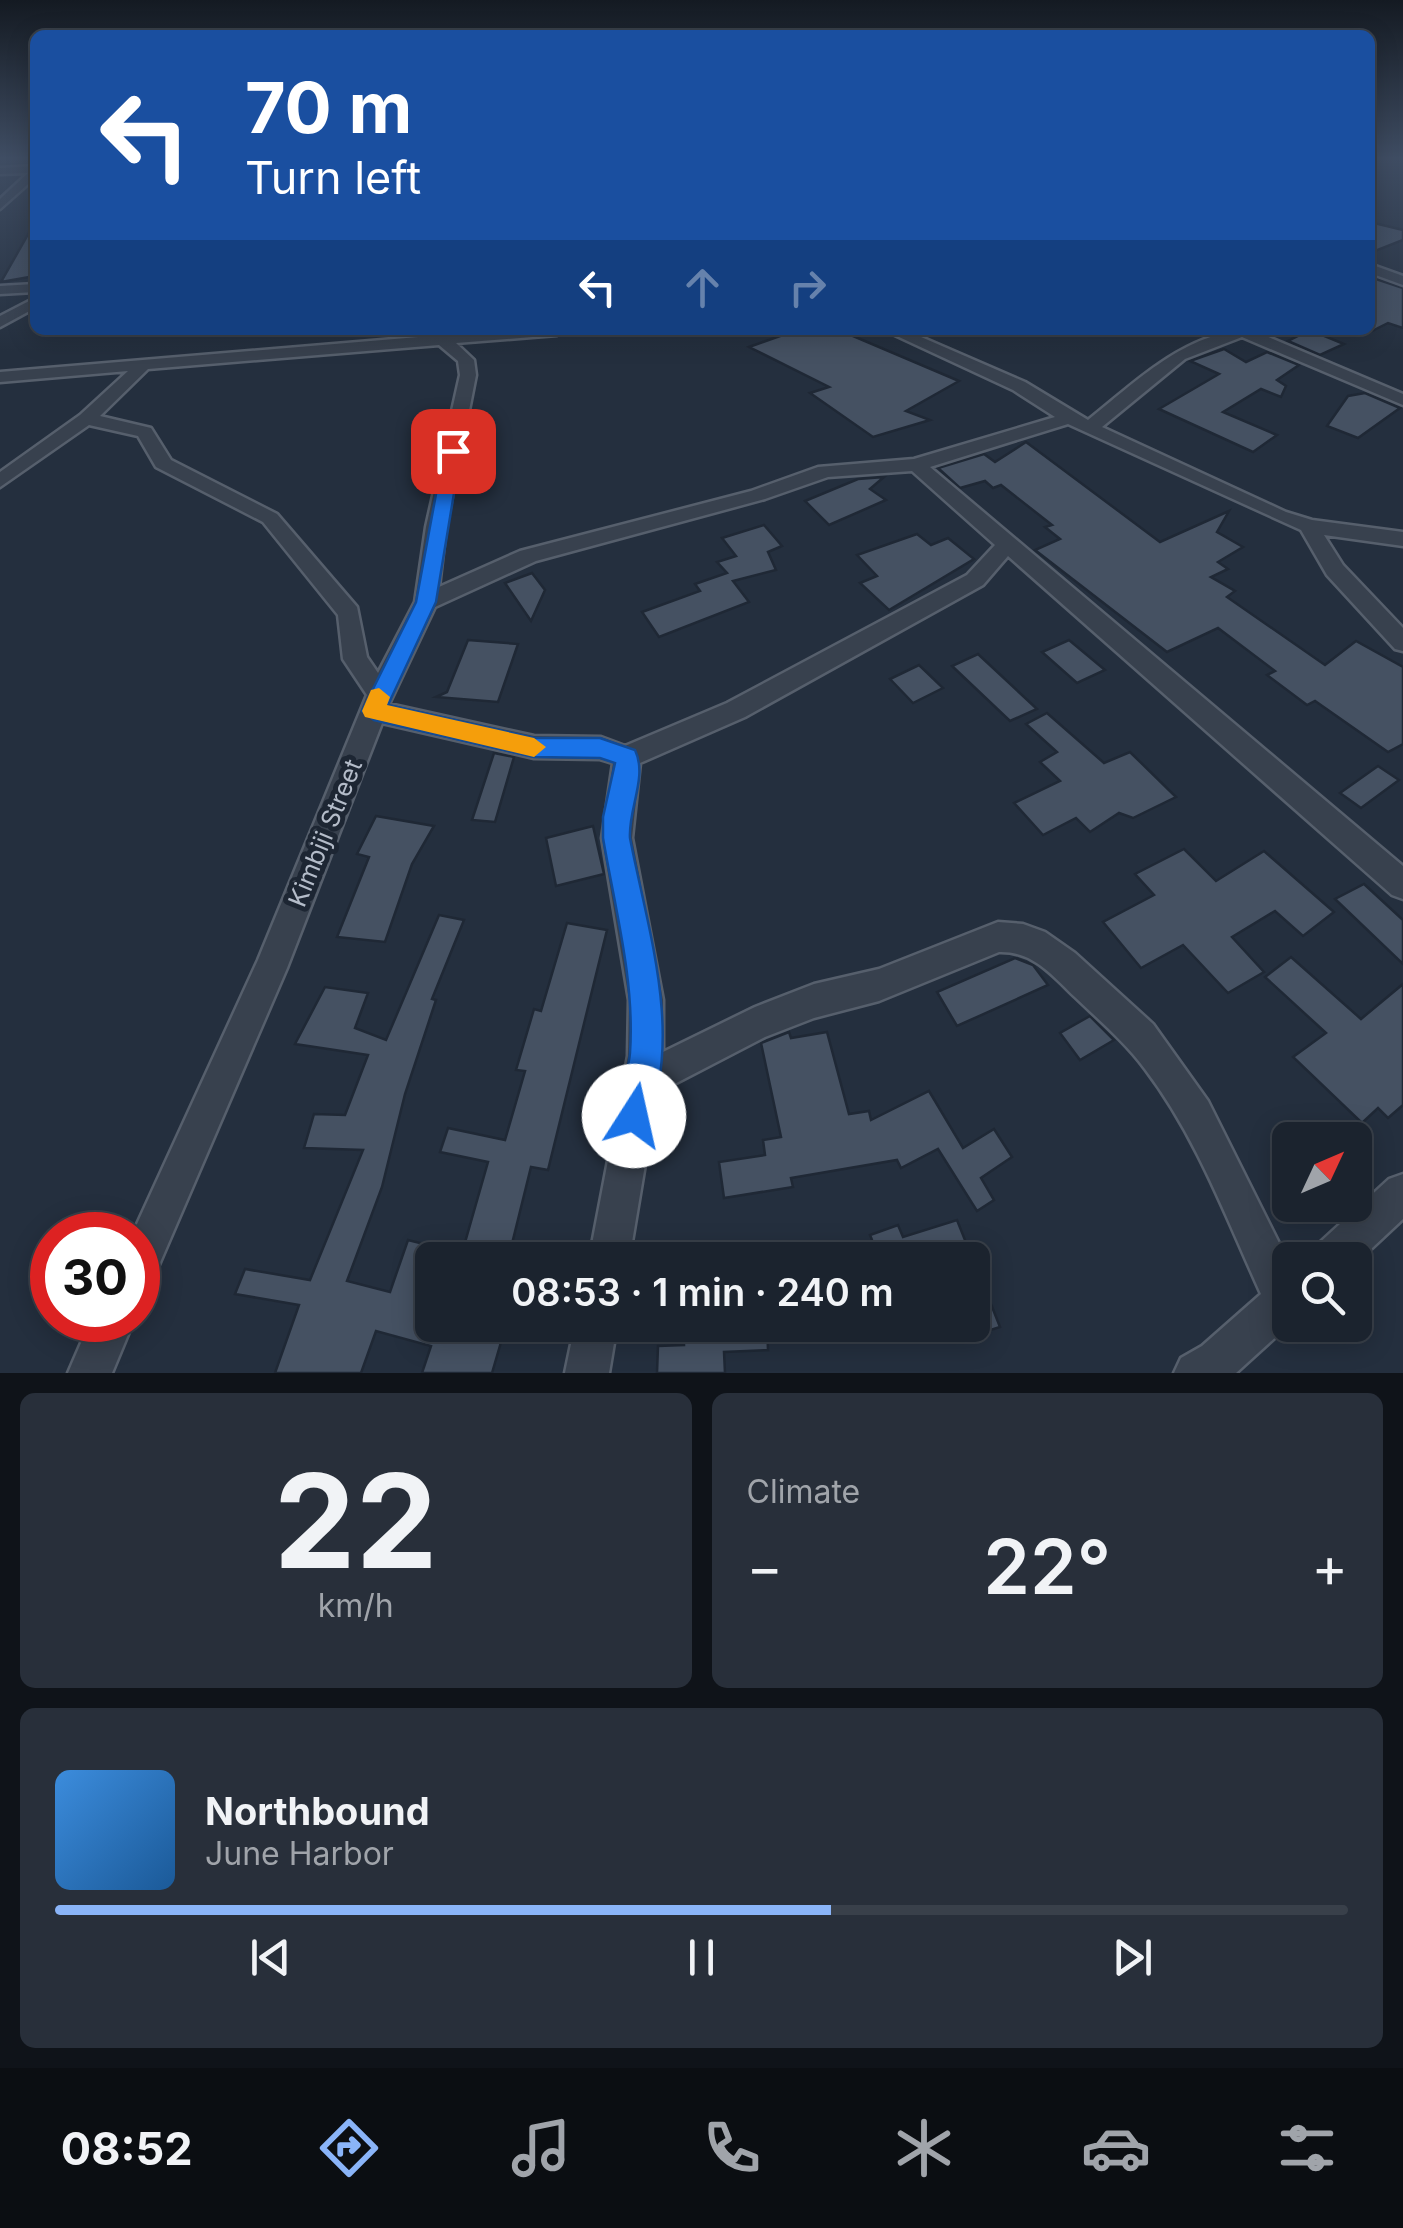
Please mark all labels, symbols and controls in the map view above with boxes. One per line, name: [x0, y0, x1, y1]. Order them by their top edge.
text: 70 m: [245, 65, 412, 150]
icon: left: [80, 70, 210, 200]
text: Turn left: [245, 150, 421, 205]
icon: left: [570, 260, 625, 315]
icon: ahead: [675, 260, 730, 315]
icon: right: [780, 260, 835, 315]
pin: [411, 409, 496, 494]
icon: arrive: [426, 424, 481, 479]
street label: Kimbiji Street: [282, 755, 368, 911]
position arrow: [582, 1064, 686, 1168]
north arrow: [1272, 1122, 1372, 1222]
map controls: [1272, 1122, 1372, 1342]
speed limit sign: 30: [30, 1212, 160, 1342]
button: search: [1272, 1242, 1372, 1342]
text: 08:53 · 1 min · 240 m: [511, 1269, 894, 1315]
text: 22: [274, 1442, 438, 1599]
text: Climate: [747, 1472, 860, 1511]
text: 22°: [983, 1521, 1111, 1612]
text: −: [747, 1534, 783, 1600]
text: +: [1312, 1534, 1348, 1600]
text: km/h: [318, 1586, 394, 1625]
text: Northbound: [205, 1788, 430, 1834]
text: June Harbor: [205, 1834, 394, 1873]
icon: previous: [243, 1930, 298, 1985]
icon: pause: [674, 1930, 729, 1985]
icon: next: [1105, 1930, 1160, 1985]
icon: directions: [314, 2113, 384, 2183]
icon: music: [506, 2113, 576, 2183]
icon: phone: [697, 2113, 767, 2183]
icon: climate: [889, 2113, 959, 2183]
icon: car: [1081, 2113, 1151, 2183]
icon: filters: [1272, 2113, 1342, 2183]
text: 08:52: [61, 2121, 193, 2176]

